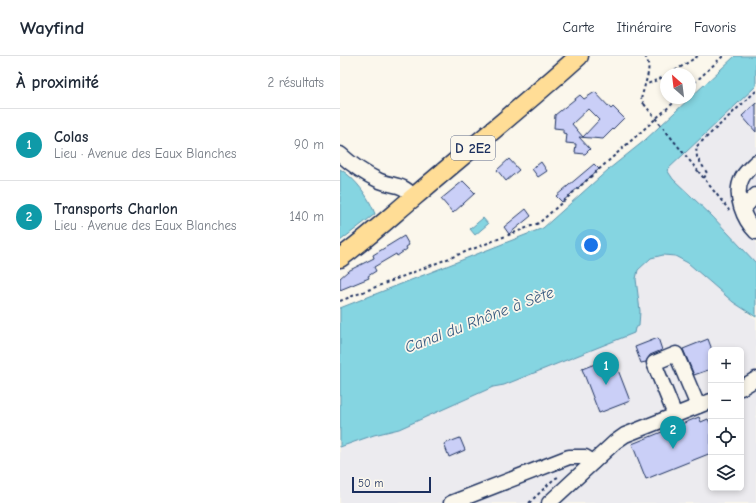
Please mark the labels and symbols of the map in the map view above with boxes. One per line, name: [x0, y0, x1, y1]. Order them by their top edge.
north arrow: [660, 68, 696, 104]
road number: D 2E2: [451, 136, 495, 160]
your location: [581, 235, 601, 255]
water label: Canal du Rhône à Sète: [402, 283, 556, 357]
pin: 1: [593, 352, 619, 385]
pin: 2: [660, 416, 686, 449]
scale bar: [352, 475, 431, 494]

